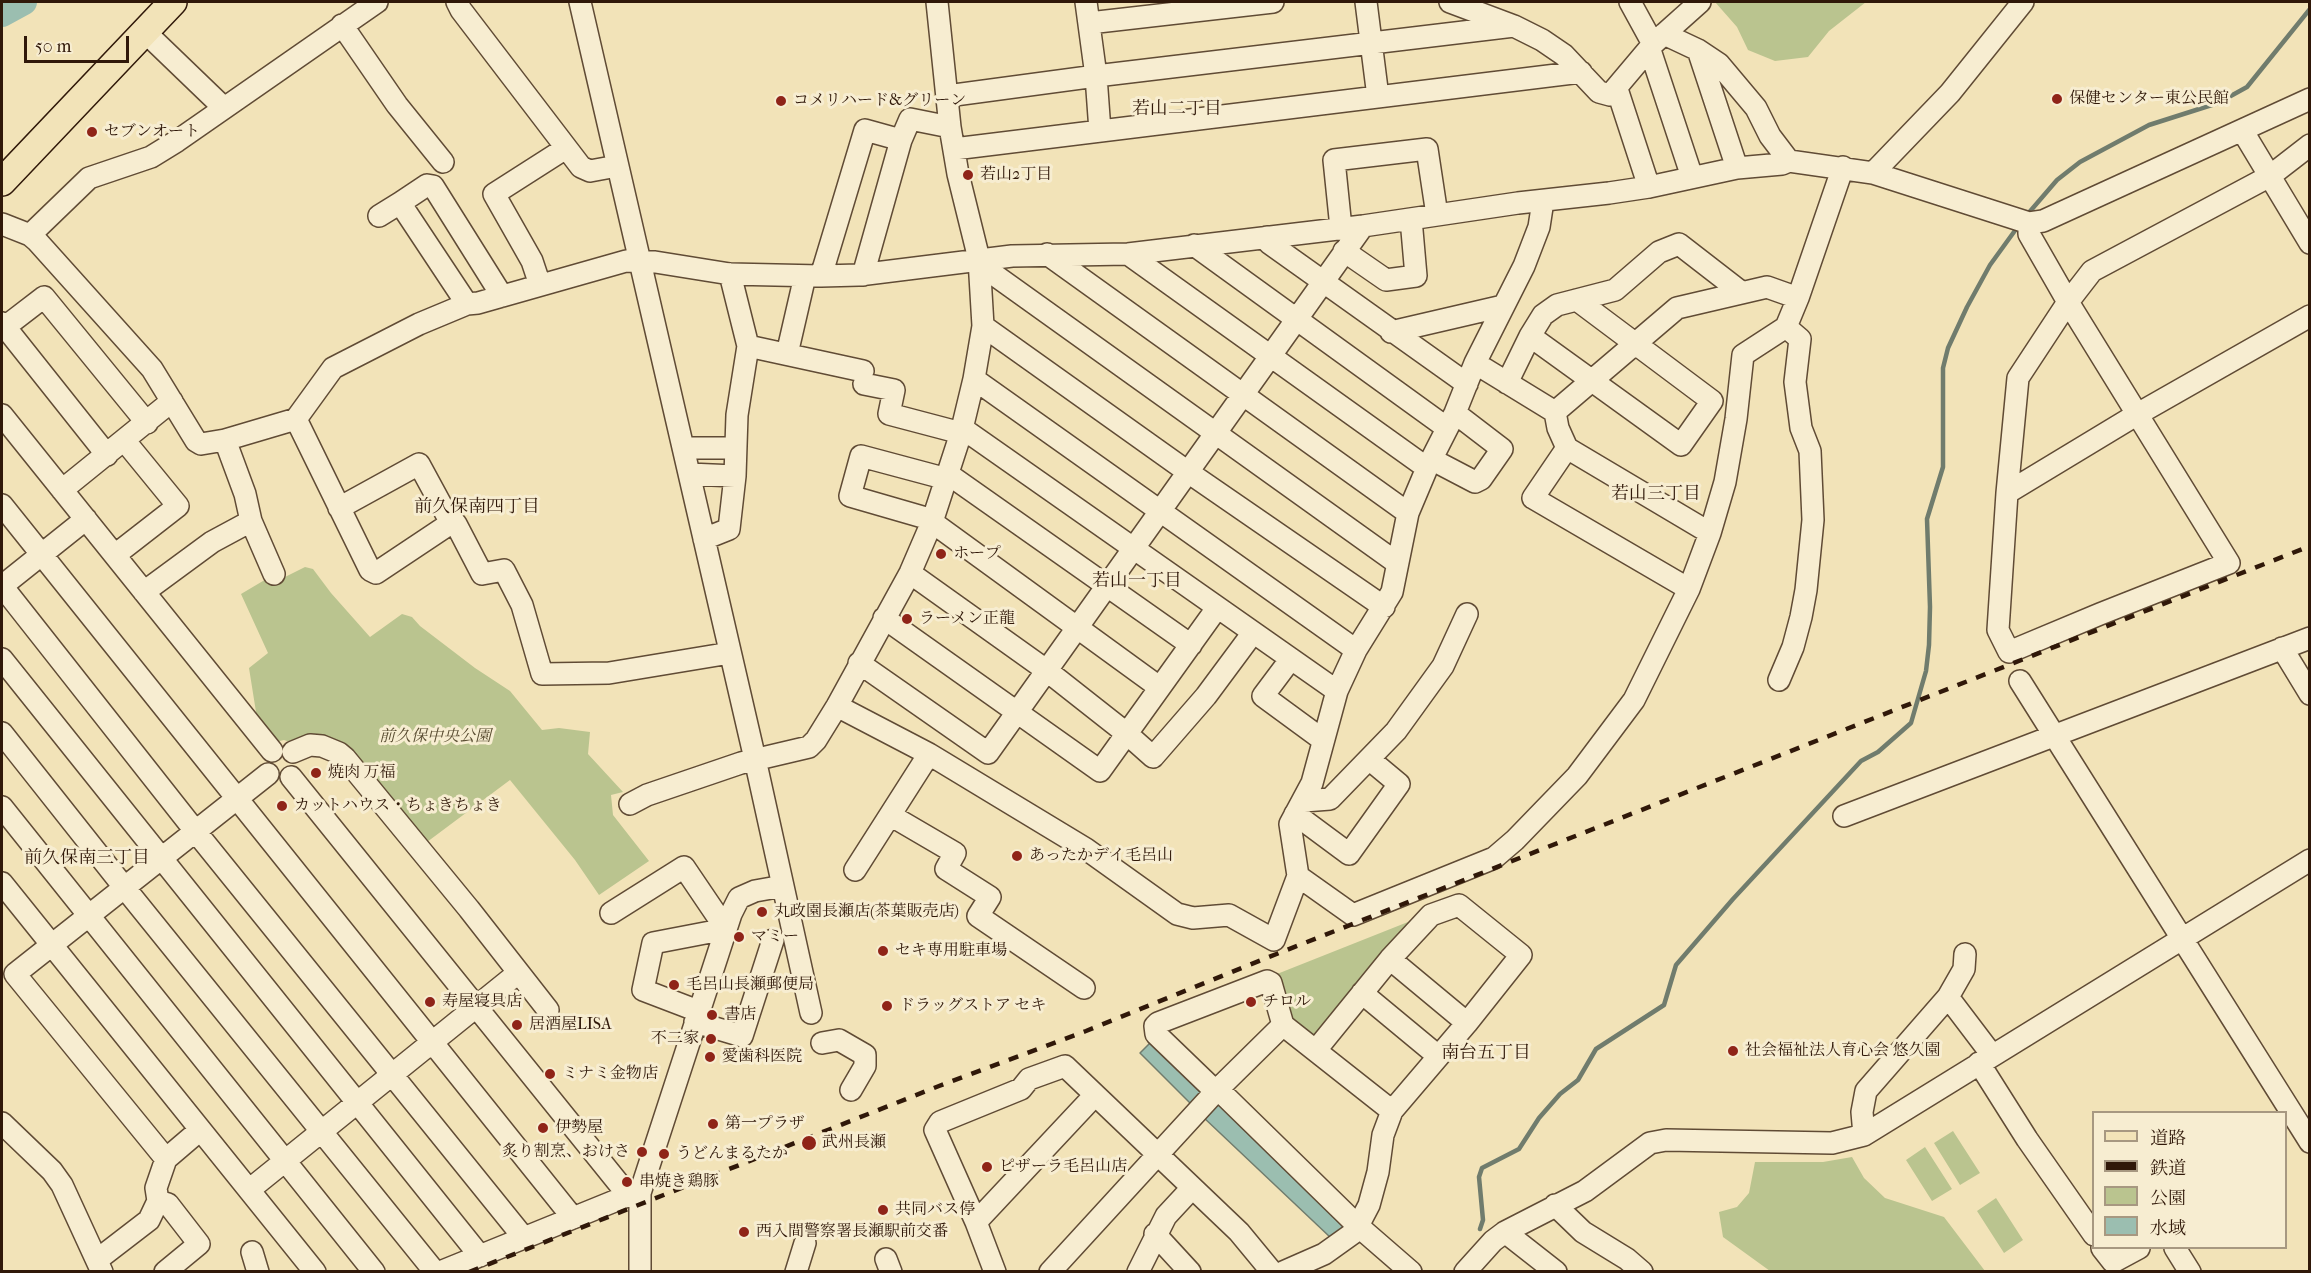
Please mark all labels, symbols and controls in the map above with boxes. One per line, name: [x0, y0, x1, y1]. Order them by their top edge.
scale bar: [27, 24, 132, 62]
text: 50 m: [35, 36, 71, 57]
place label: 保健センター東公民館: [2069, 89, 2229, 109]
place label: コメリハード&グリーン: [793, 91, 966, 111]
marker: 保健センター東公民館: [2050, 92, 2064, 106]
marker: コメリハード&グリーン: [774, 94, 788, 108]
district label: 若山二丁目: [1132, 99, 1222, 121]
place label: セブンオート: [104, 122, 200, 142]
marker: セブンオート: [85, 125, 99, 139]
place label: 若山2丁目: [980, 165, 1052, 185]
marker: 若山2丁目: [961, 168, 975, 182]
district label: 若山三丁目: [1611, 484, 1701, 506]
district label: 前久保南四丁目: [414, 497, 540, 519]
place label: ホープ: [953, 544, 1001, 564]
marker: ホープ: [934, 547, 948, 561]
district label: 若山一丁目: [1092, 571, 1182, 593]
place label: ラーメン正龍: [919, 609, 1015, 629]
marker: ラーメン正龍: [900, 612, 914, 626]
park label: 前久保中央公園: [379, 727, 491, 747]
place label: 焼肉 万福: [328, 763, 395, 783]
marker: 焼肉 万福: [309, 766, 323, 780]
place label: カットハウス・ちょきちょき: [294, 796, 502, 816]
marker: カットハウス・ちょきちょき: [275, 799, 289, 813]
place label: あったかデイ毛呂山: [1029, 846, 1173, 866]
district label: 前久保南三丁目: [24, 848, 150, 870]
marker: あったかデイ毛呂山: [1010, 849, 1024, 863]
place label: 丸政園長瀬店(茶葉販売店): [774, 902, 959, 922]
marker: 丸政園長瀬店(茶葉販売店): [755, 905, 769, 919]
place label: マミー: [751, 927, 799, 947]
marker: マミー: [732, 930, 746, 944]
place label: セキ専用駐車場: [895, 941, 1007, 961]
marker: セキ専用駐車場: [876, 944, 890, 958]
place label: 毛呂山長瀬郵便局: [686, 975, 814, 995]
marker: 毛呂山長瀬郵便局: [667, 978, 681, 992]
place label: 寿屋寝具店: [442, 992, 522, 1012]
place label: チロル: [1263, 992, 1311, 1012]
marker: 寿屋寝具店: [423, 995, 437, 1009]
marker: チロル: [1244, 995, 1258, 1009]
place label: ドラッグストア セキ: [899, 996, 1046, 1016]
marker: ドラッグストア セキ: [880, 999, 894, 1013]
place label: 書店: [724, 1005, 756, 1025]
marker: 書店: [705, 1008, 719, 1022]
place label: 居酒屋LISA: [529, 1015, 612, 1035]
marker: 居酒屋LISA: [510, 1018, 524, 1032]
place label: 不二家: [651, 1029, 699, 1049]
marker: 不二家: [704, 1032, 718, 1046]
place label: 社会福祉法人育心会 悠久園: [1745, 1041, 1940, 1061]
district label: 南台五丁目: [1441, 1043, 1531, 1065]
marker: 社会福祉法人育心会 悠久園: [1726, 1044, 1740, 1058]
place label: 愛歯科医院: [722, 1047, 802, 1067]
marker: 愛歯科医院: [703, 1050, 717, 1064]
place label: ミナミ金物店: [562, 1064, 658, 1084]
marker: ミナミ金物店: [543, 1067, 557, 1081]
legend: [2092, 1111, 2287, 1249]
place label: 第一プラザ: [725, 1114, 805, 1134]
marker: 第一プラザ: [706, 1117, 720, 1131]
place label: 伊勢屋: [555, 1118, 603, 1138]
marker: 伊勢屋: [536, 1121, 550, 1135]
text: 道路: [2150, 1128, 2186, 1149]
place label: 武州長瀬: [822, 1133, 886, 1153]
marker: 武州長瀬: [800, 1134, 818, 1152]
place label: 炙り割烹、おけさ: [502, 1142, 630, 1162]
place label: うどんまるたか: [676, 1144, 788, 1164]
marker: 炙り割烹、おけさ: [635, 1145, 649, 1159]
marker: うどんまるたか: [657, 1147, 671, 1161]
place label: ピザーラ毛呂山店: [999, 1157, 1127, 1177]
text: 鉄道: [2150, 1158, 2186, 1179]
marker: ピザーラ毛呂山店: [980, 1160, 994, 1174]
place label: 串焼き鶏豚: [639, 1172, 719, 1192]
marker: 串焼き鶏豚: [620, 1175, 634, 1189]
text: 公園: [2150, 1188, 2186, 1209]
place label: 共同バス停: [895, 1200, 975, 1220]
marker: 共同バス停: [876, 1203, 890, 1217]
text: 水域: [2150, 1218, 2186, 1239]
place label: 西入間警察署長瀬駅前交番: [756, 1222, 948, 1242]
marker: 西入間警察署長瀬駅前交番: [737, 1225, 751, 1239]

